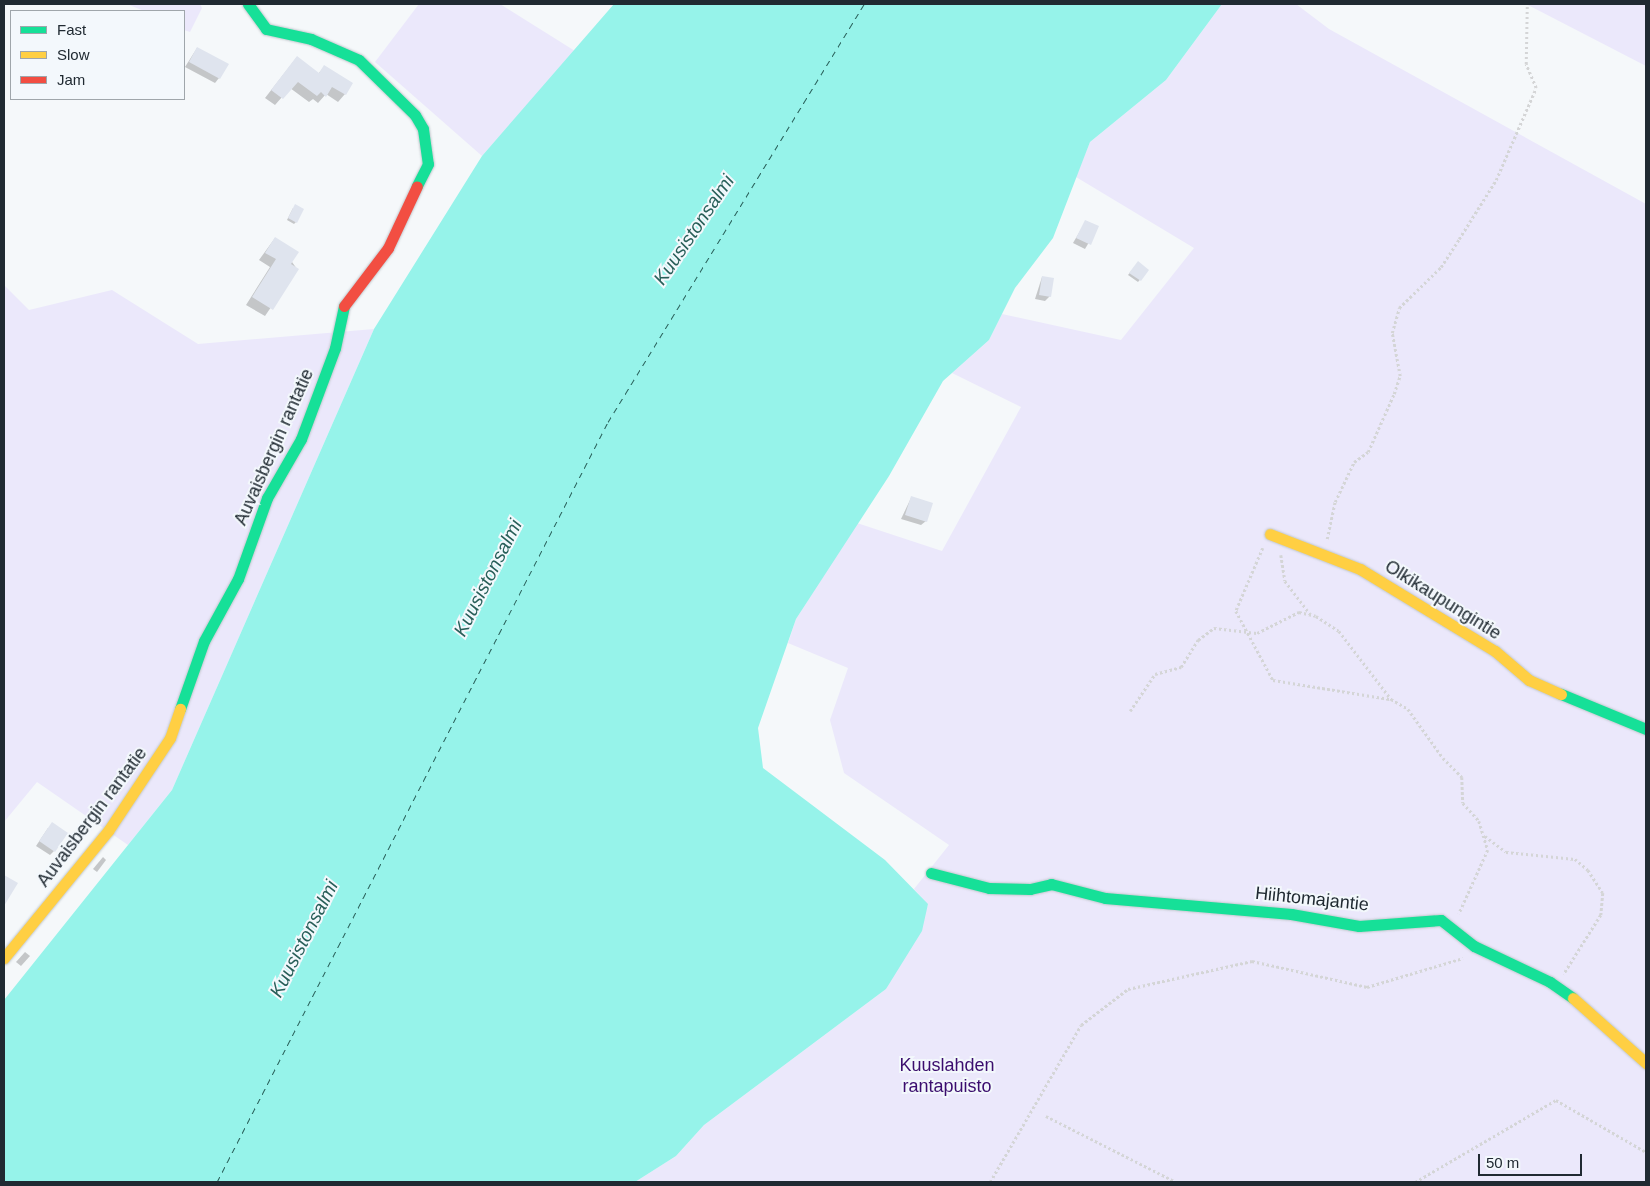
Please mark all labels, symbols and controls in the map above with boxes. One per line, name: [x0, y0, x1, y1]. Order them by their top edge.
legend: [10, 10, 185, 100]
text: Fast: [57, 21, 86, 38]
text: Slow: [57, 46, 90, 63]
text: Jam: [57, 71, 85, 88]
water label: Kuusistonsalmi: [649, 171, 739, 289]
street label: Auvaisbergin rantatie: [230, 365, 318, 529]
water label: Kuusistonsalmi: [449, 516, 527, 640]
street label: Olkikaupungintie: [1381, 556, 1505, 644]
street label: Auvaisbergin rantatie: [32, 743, 152, 891]
water label: Kuusistonsalmi: [265, 877, 343, 1001]
street label: Hiihtomajantie: [1254, 882, 1370, 916]
park label: Kuuslahden rantapuisto: [899, 1055, 995, 1098]
scale bar: [1480, 1144, 1584, 1176]
text: 50 m: [1486, 1154, 1519, 1171]

